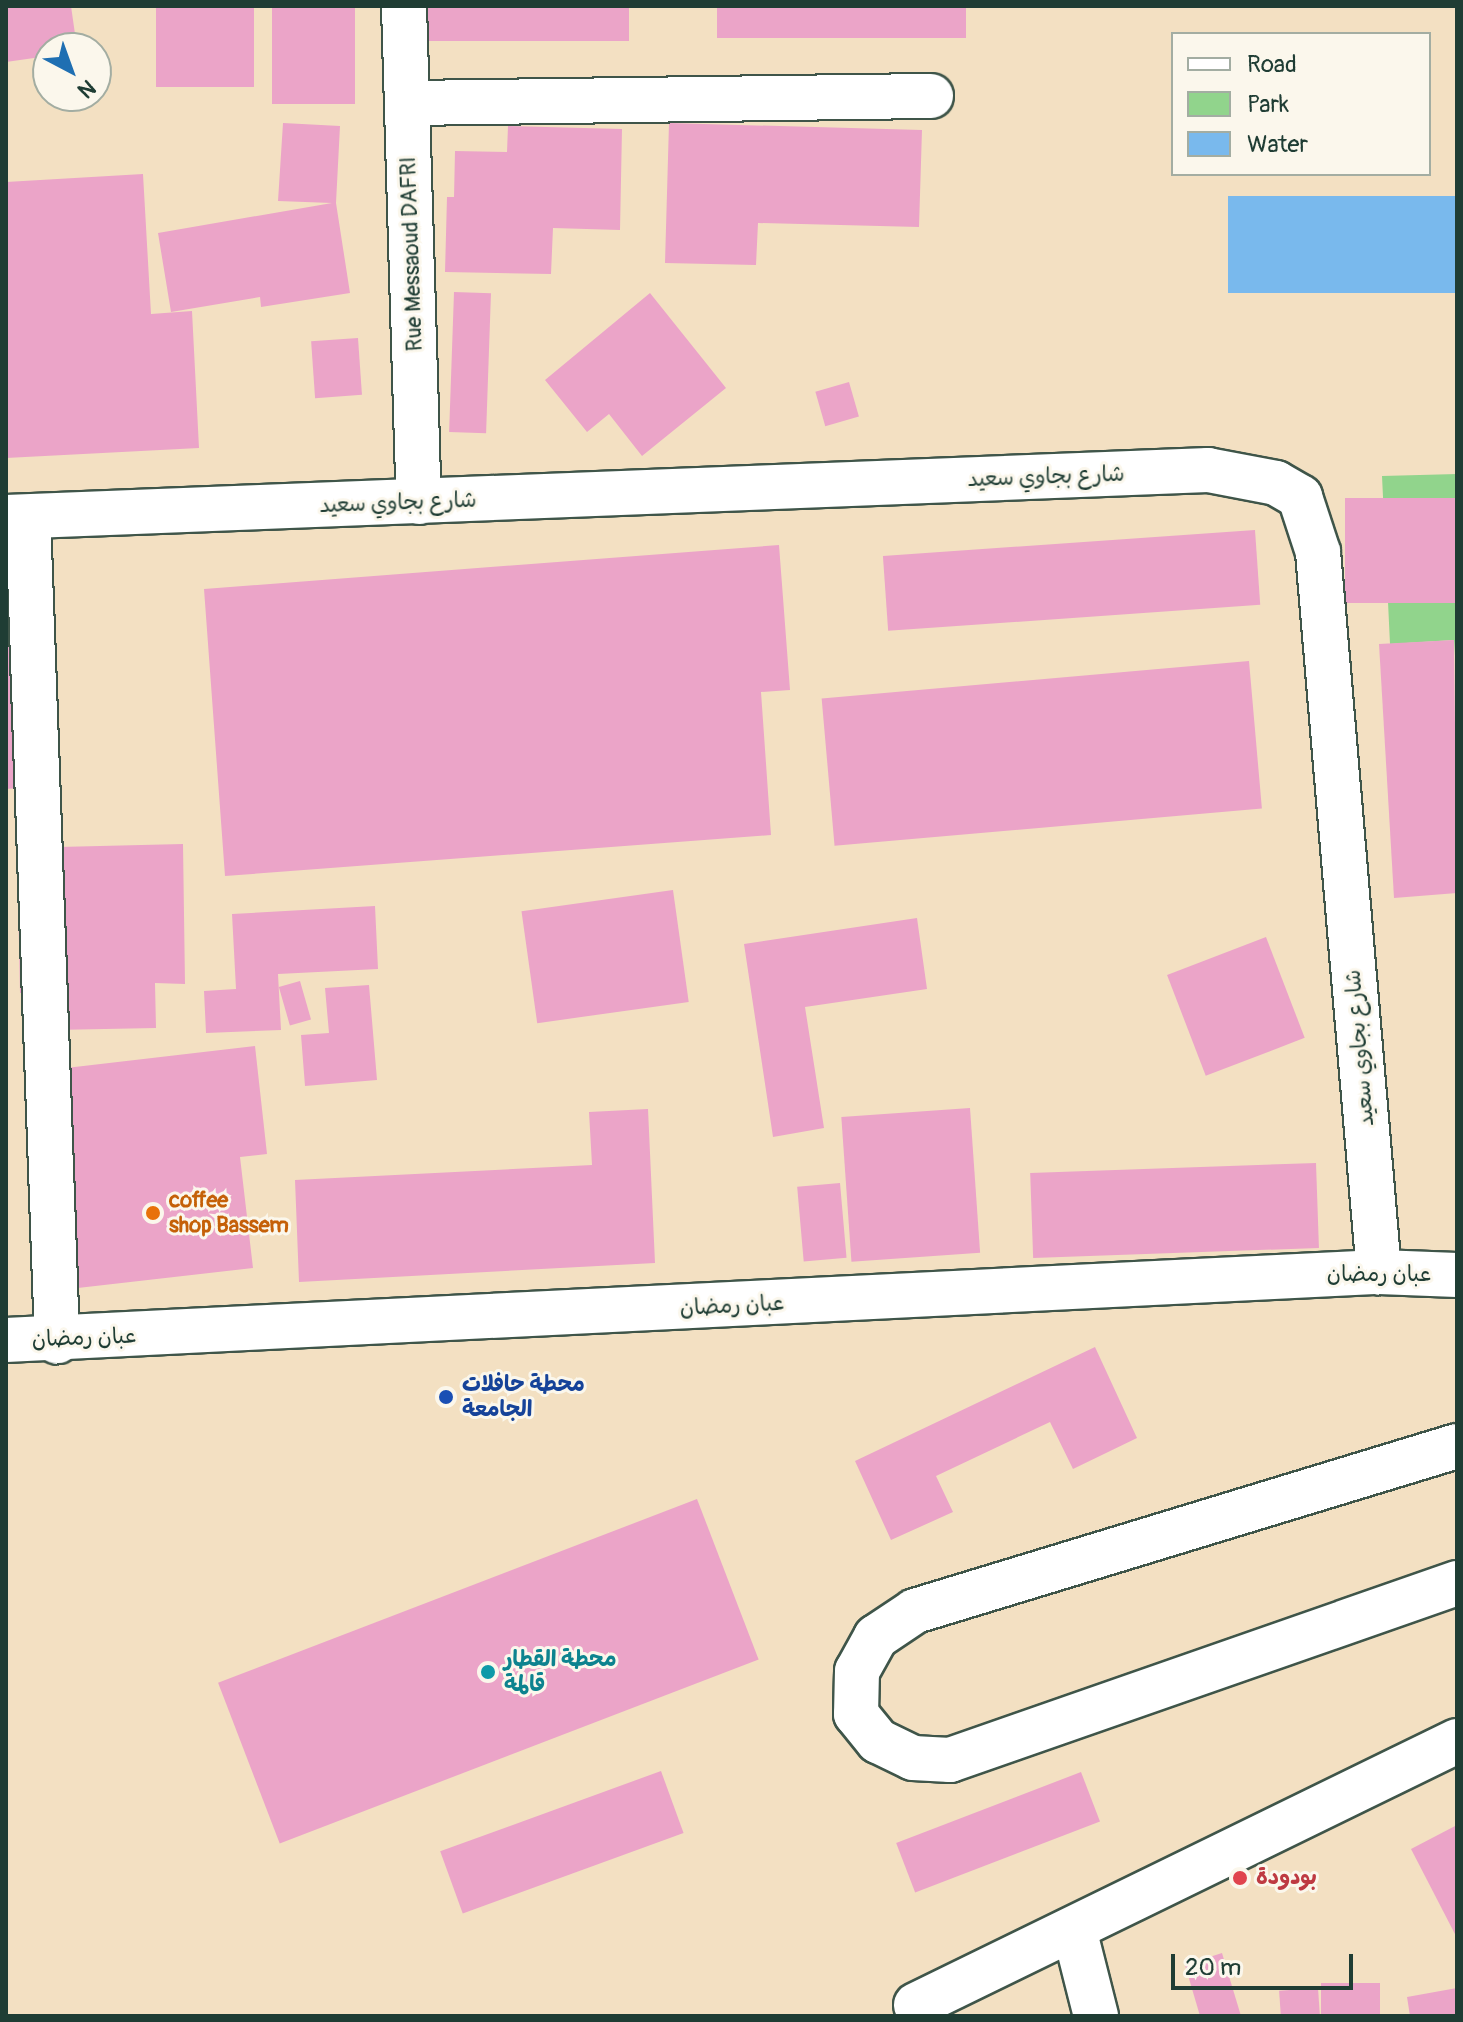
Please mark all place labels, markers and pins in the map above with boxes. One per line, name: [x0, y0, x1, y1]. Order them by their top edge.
place label: coffee shop Bassem: [169, 1187, 289, 1238]
marker: coffee shop Bassem: [144, 1204, 162, 1222]
place label: محطة حافلات الجامعة: [462, 1371, 585, 1422]
marker: محطة حافلات الجامعة: [437, 1388, 455, 1406]
place label: محطة القطار قالمة: [504, 1646, 616, 1698]
marker: محطة القطار قالمة: [479, 1663, 497, 1681]
place label: بودودة: [1256, 1865, 1317, 1891]
marker: بودودة: [1231, 1869, 1249, 1887]

